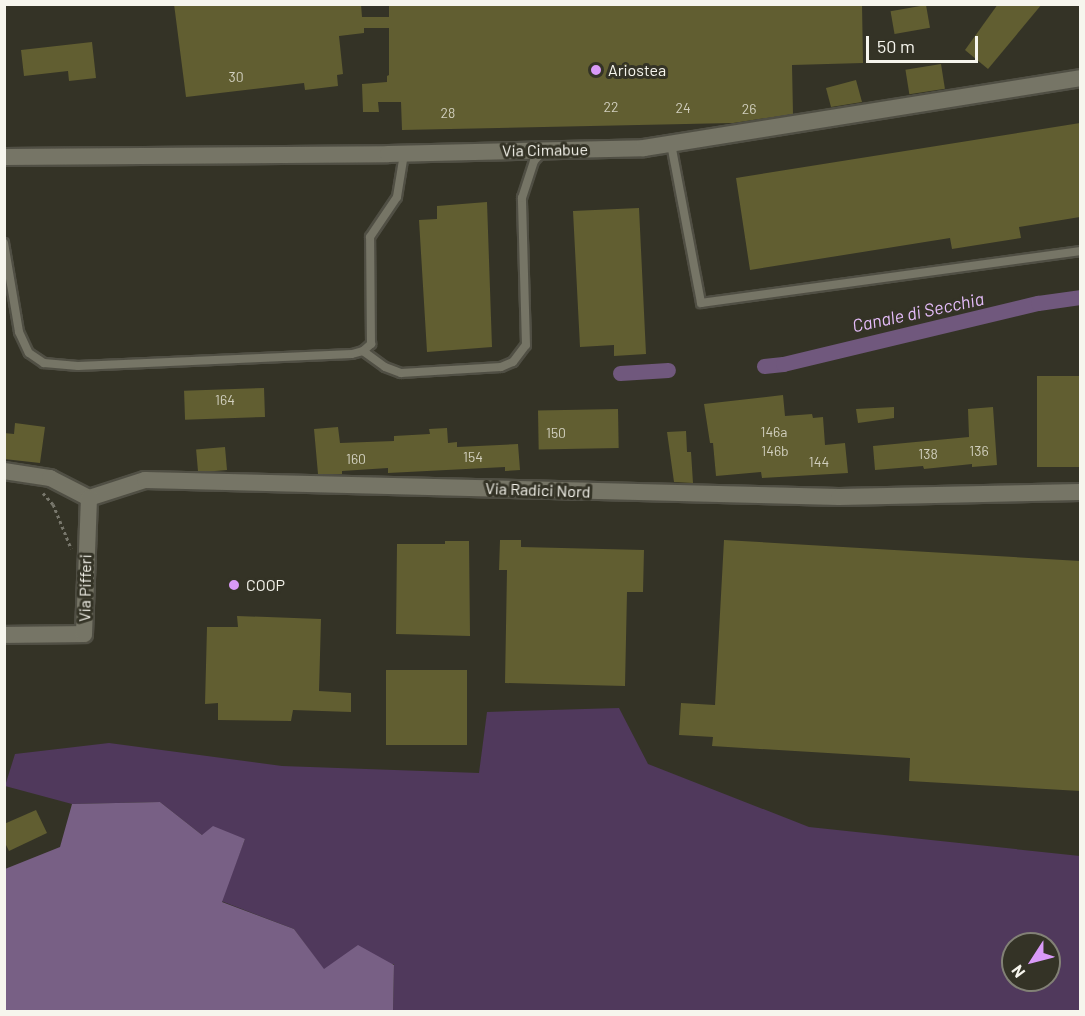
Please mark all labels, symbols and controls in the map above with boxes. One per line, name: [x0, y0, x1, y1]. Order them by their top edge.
scale bar: [869, 24, 982, 62]
text: 50 m: [877, 35, 915, 57]
place label: Ariostea: [608, 60, 666, 80]
marker: Ariostea: [589, 63, 603, 77]
house number: 30: [228, 69, 244, 85]
house number: 22: [603, 99, 619, 115]
house number: 24: [675, 100, 691, 116]
house number: 26: [742, 101, 756, 117]
house number: 28: [441, 105, 455, 121]
street label: Via Cimabue: [502, 140, 588, 160]
water label: Canale di Secchia: [850, 287, 986, 337]
house number: 164: [215, 392, 235, 408]
house number: 146a: [761, 424, 787, 440]
house number: 150: [546, 425, 566, 441]
house number: 146b: [761, 443, 789, 459]
house number: 136: [969, 443, 989, 459]
house number: 138: [918, 446, 938, 462]
house number: 154: [463, 449, 483, 465]
house number: 160: [346, 451, 366, 467]
house number: 144: [809, 454, 829, 470]
street label: Via Radici Nord: [485, 479, 591, 501]
street label: Via Pifferi: [75, 554, 95, 622]
place label: COOP: [246, 575, 285, 595]
marker: COOP: [227, 578, 241, 592]
north arrow: [1001, 932, 1061, 992]
text: N: [1007, 962, 1028, 982]

